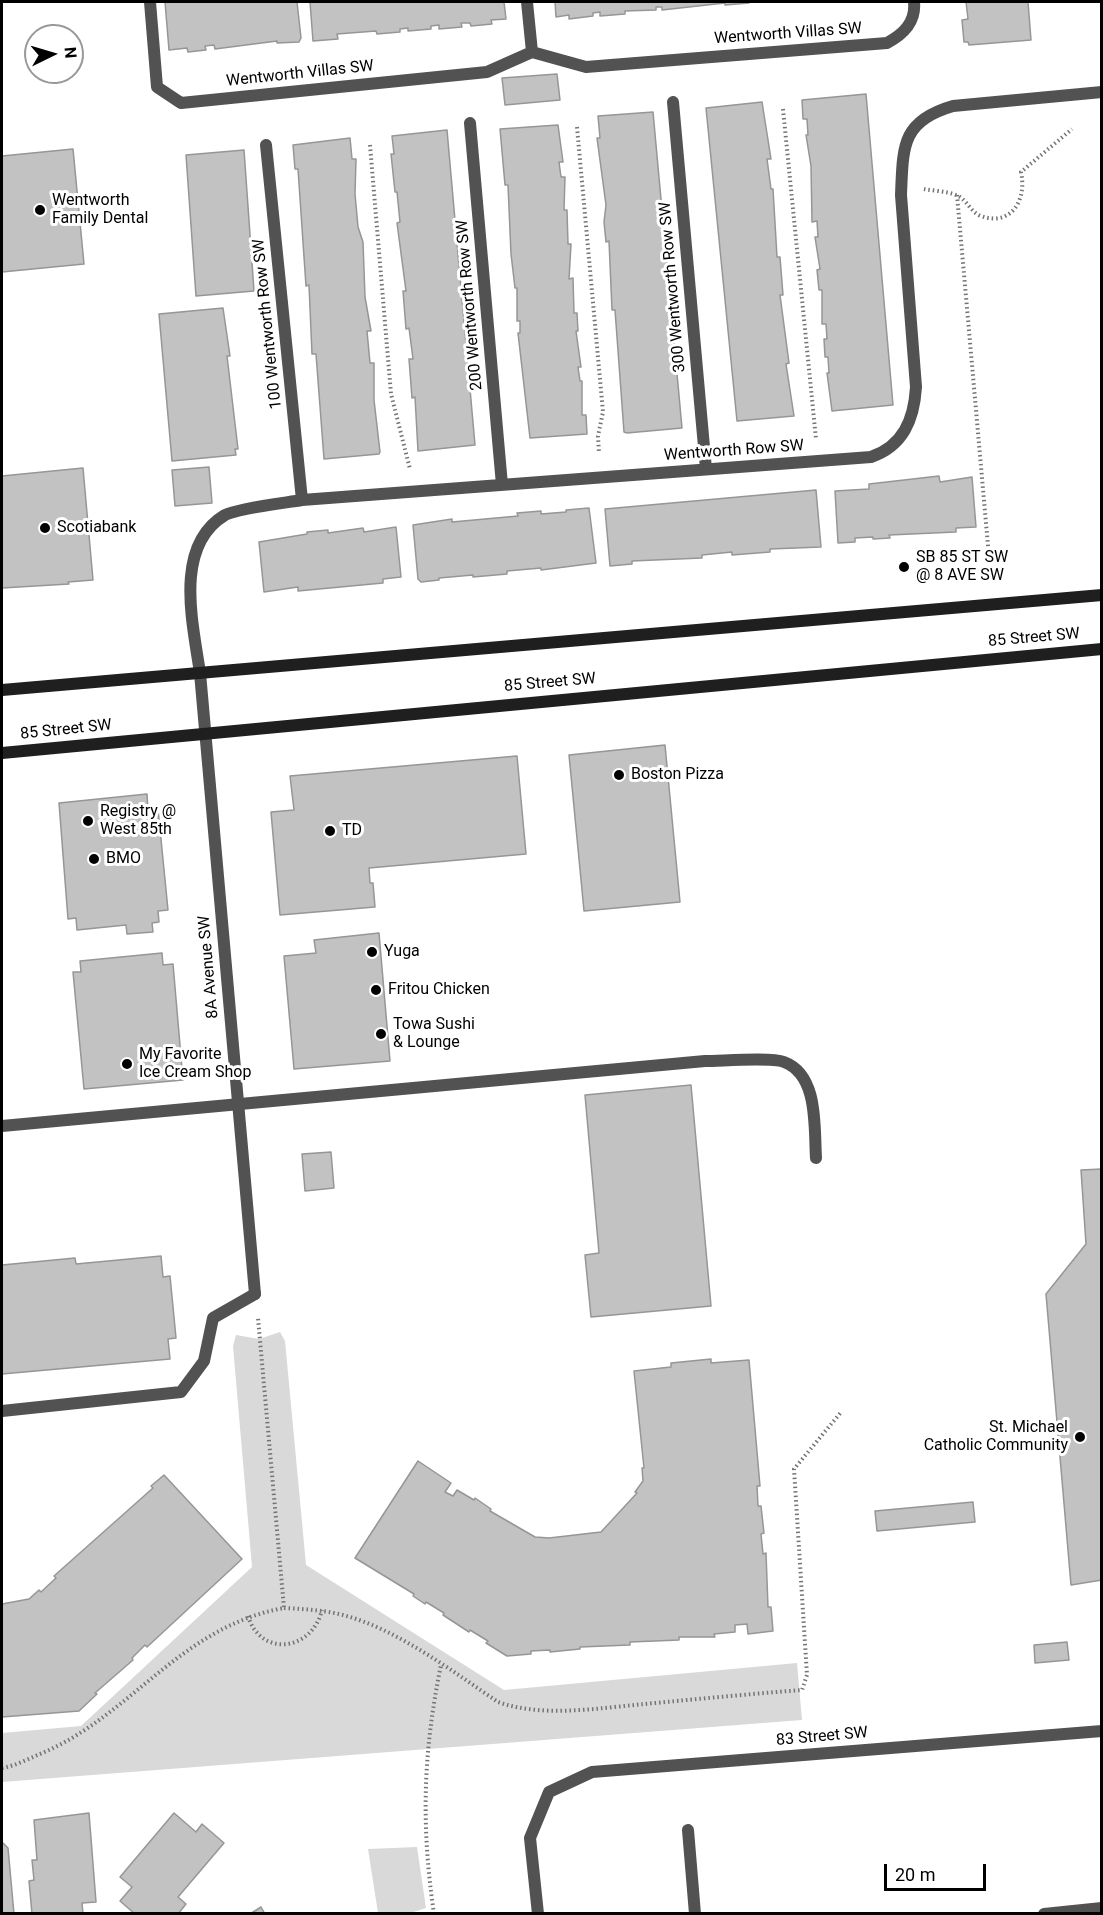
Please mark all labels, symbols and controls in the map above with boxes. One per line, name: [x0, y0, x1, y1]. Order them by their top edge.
street label: Wentworth Villas SW: [714, 19, 862, 49]
north arrow: [24, 24, 84, 84]
text: N: [60, 46, 80, 59]
street label: Wentworth Villas SW: [225, 57, 375, 91]
place label: Wentworth Family Dental: [52, 191, 148, 229]
street label: 300 Wentworth Row SW: [656, 201, 690, 373]
marker: Wentworth Family Dental: [33, 203, 47, 217]
street label: 200 Wentworth Row SW: [453, 219, 487, 391]
street label: 100 Wentworth Row SW: [250, 238, 286, 410]
street label: Wentworth Row SW: [663, 437, 805, 465]
place label: Scotiabank: [57, 518, 136, 538]
marker: Scotiabank: [38, 521, 52, 535]
place label: SB 85 ST SW @ 8 AVE SW: [916, 548, 1008, 586]
marker: SB 85 ST SW @ 8 AVE SW: [897, 560, 911, 574]
street label: 85 Street SW: [987, 624, 1081, 652]
street label: 85 Street SW: [503, 669, 597, 697]
street label: 85 Street SW: [19, 716, 113, 744]
place label: Boston Pizza: [631, 765, 724, 785]
marker: Boston Pizza: [612, 768, 626, 782]
place label: Registry @ West 85th: [100, 802, 176, 840]
marker: Registry @ West 85th: [81, 814, 95, 828]
place label: TD: [342, 821, 362, 841]
marker: TD: [323, 824, 337, 838]
place label: BMO: [106, 849, 141, 869]
marker: BMO: [87, 852, 101, 866]
street label: 8A Avenue SW: [195, 915, 223, 1019]
place label: Yuga: [384, 942, 420, 962]
marker: Yuga: [365, 945, 379, 959]
place label: Fritou Chicken: [388, 980, 490, 1000]
marker: Fritou Chicken: [369, 983, 383, 997]
place label: Towa Sushi & Lounge: [393, 1015, 475, 1053]
marker: Towa Sushi & Lounge: [374, 1027, 388, 1041]
place label: My Favorite Ice Cream Shop: [139, 1045, 251, 1083]
marker: My Favorite Ice Cream Shop: [120, 1057, 134, 1071]
place label: St. Michael Catholic Community: [924, 1418, 1068, 1456]
marker: St. Michael Catholic Community: [1073, 1430, 1087, 1444]
street label: 83 Street SW: [775, 1723, 869, 1751]
scale bar: [887, 1852, 989, 1890]
text: 20 m: [895, 1864, 935, 1885]

